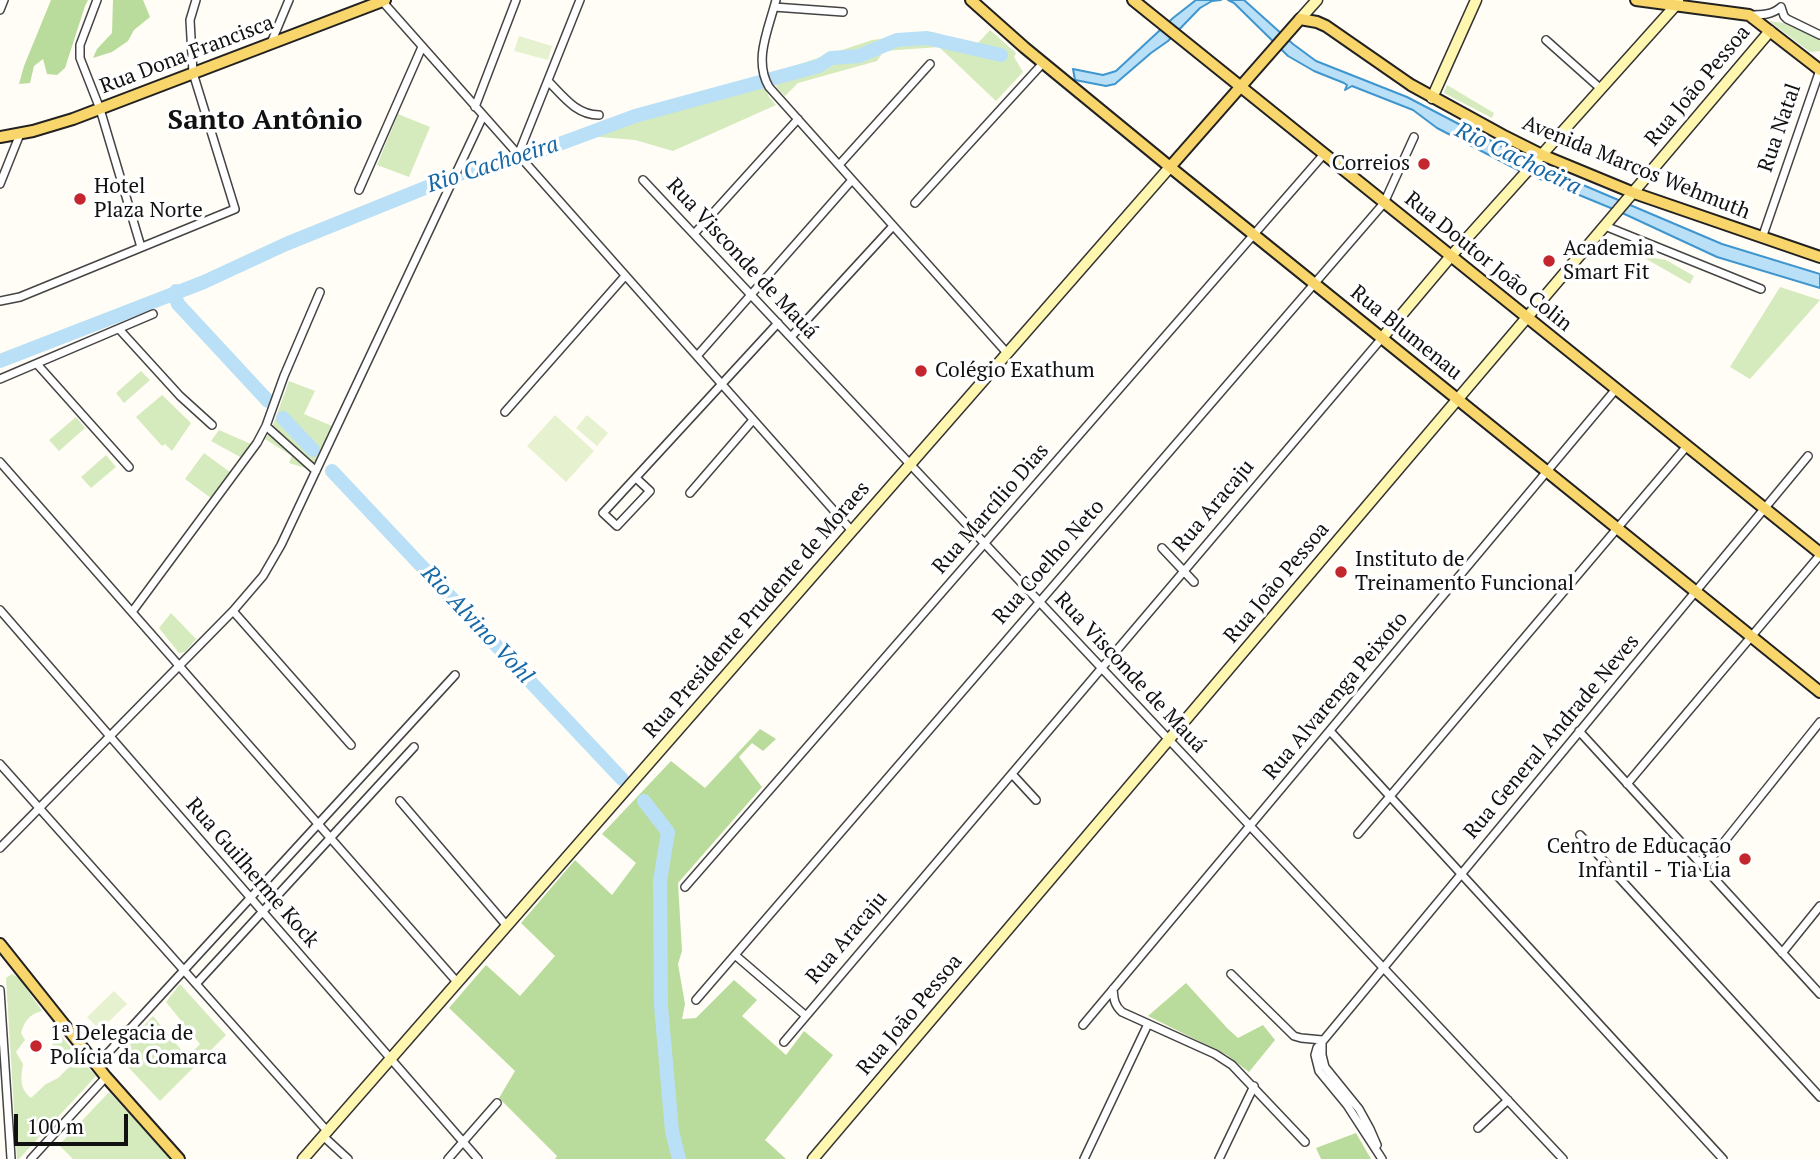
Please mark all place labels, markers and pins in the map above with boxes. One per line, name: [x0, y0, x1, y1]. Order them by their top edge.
place label: Correios: [1332, 151, 1410, 177]
marker: Correios: [1416, 156, 1432, 172]
place label: Hotel Plaza Norte: [94, 174, 203, 224]
marker: Hotel Plaza Norte: [72, 191, 88, 207]
place label: Academia Smart Fit: [1563, 236, 1654, 286]
marker: Academia Smart Fit: [1541, 253, 1557, 269]
place label: Colégio Exathum: [935, 358, 1095, 384]
marker: Colégio Exathum: [913, 363, 929, 379]
place label: Instituto de Treinamento Funcional: [1355, 547, 1574, 597]
marker: Instituto de Treinamento Funcional: [1333, 564, 1349, 580]
place label: Centro de Educação Infantil - Tia Lia: [1547, 834, 1731, 884]
marker: Centro de Educação Infantil - Tia Lia: [1737, 851, 1753, 867]
place label: 1ª Delegacia de Polícia da Comarca: [50, 1021, 227, 1071]
marker: 1ª Delegacia de Polícia da Comarca: [28, 1038, 44, 1054]

